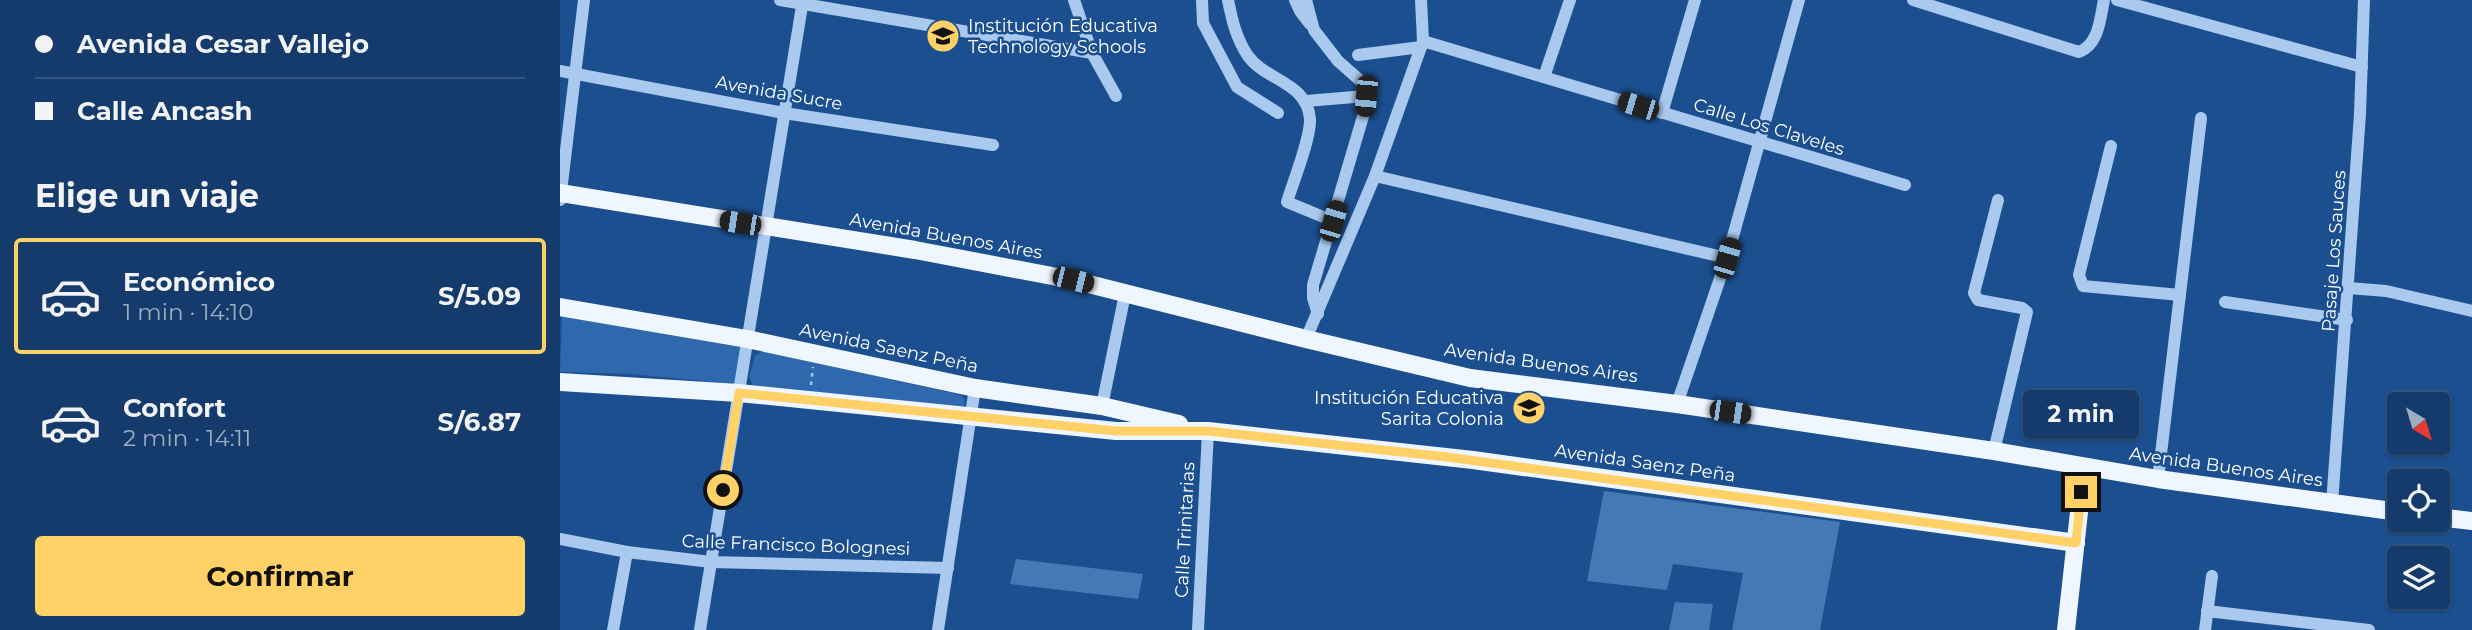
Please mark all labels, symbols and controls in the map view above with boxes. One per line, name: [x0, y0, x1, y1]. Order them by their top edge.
place label: Institución Educativa Technology Schools: [968, 15, 1158, 58]
school or university icon: Institución Educativa Technology Schools: [924, 17, 962, 55]
text: Avenida Cesar Vallejo: [77, 28, 369, 60]
street label: Avenida Sucre: [714, 71, 844, 115]
car: [1354, 74, 1379, 118]
car: [1615, 90, 1662, 122]
street label: Calle Los Claveles: [1691, 94, 1847, 160]
text: Calle Ancash: [77, 95, 252, 127]
street label: Pasaje Los Sauces: [2317, 169, 2351, 333]
text: Elige un viaje: [35, 176, 259, 215]
car: [1318, 198, 1349, 244]
street label: Avenida Buenos Aires: [848, 208, 1044, 264]
car: [718, 209, 763, 237]
car: [1712, 235, 1743, 281]
icon: car: [39, 265, 102, 328]
car: [1051, 265, 1096, 295]
text: Económico: [123, 266, 275, 298]
text: S/5.09: [438, 280, 521, 312]
text: 1 min · 14:10: [123, 298, 253, 326]
street label: Avenida Saenz Peña: [798, 318, 980, 378]
street label: Avenida Buenos Aires: [1443, 339, 1639, 388]
place label: Institución Educativa Sarita Colonia: [1314, 387, 1504, 430]
school or university icon: Institución Educativa Sarita Colonia: [1510, 389, 1548, 427]
icon: car: [39, 391, 102, 454]
callout: 2 min: [2023, 391, 2139, 440]
text: Confort: [123, 392, 226, 424]
north arrow: [2387, 392, 2450, 455]
map controls: [2387, 392, 2450, 609]
car: [1708, 399, 1753, 425]
text: 2 min: [2047, 400, 2115, 428]
text: S/6.87: [438, 406, 521, 438]
text: 2 min · 14:11: [123, 424, 251, 452]
street label: Avenida Saenz Peña: [1553, 439, 1737, 487]
street label: Avenida Buenos Aires: [2128, 443, 2324, 492]
street label: Calle Trinitarias: [1170, 461, 1200, 599]
button: locate: [2387, 469, 2450, 532]
route start: [707, 474, 739, 506]
route end: [2065, 476, 2097, 508]
street label: Calle Francisco Bolognesi: [681, 530, 911, 560]
button: Confirmar: [35, 536, 525, 616]
button: layers: [2387, 546, 2450, 609]

